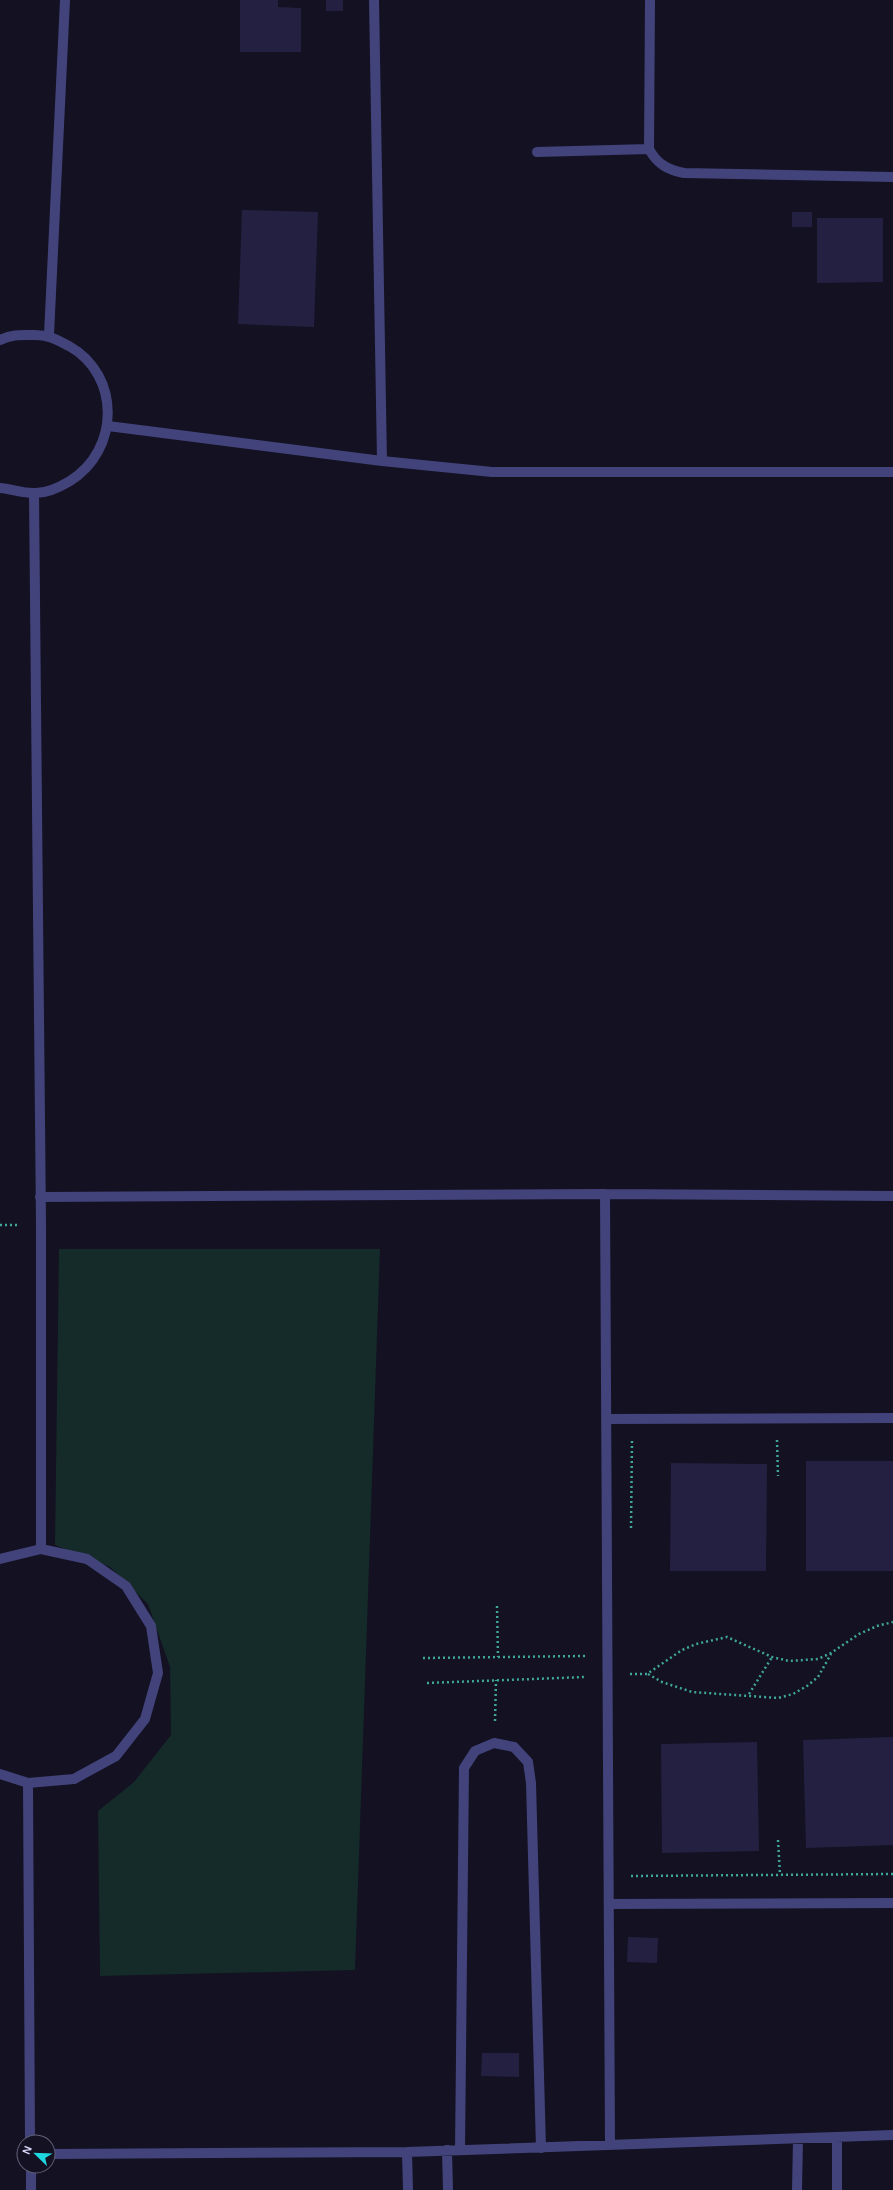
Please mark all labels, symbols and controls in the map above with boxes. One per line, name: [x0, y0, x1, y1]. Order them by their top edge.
north arrow: [16, 2134, 56, 2174]
text: N: [20, 2144, 34, 2156]

